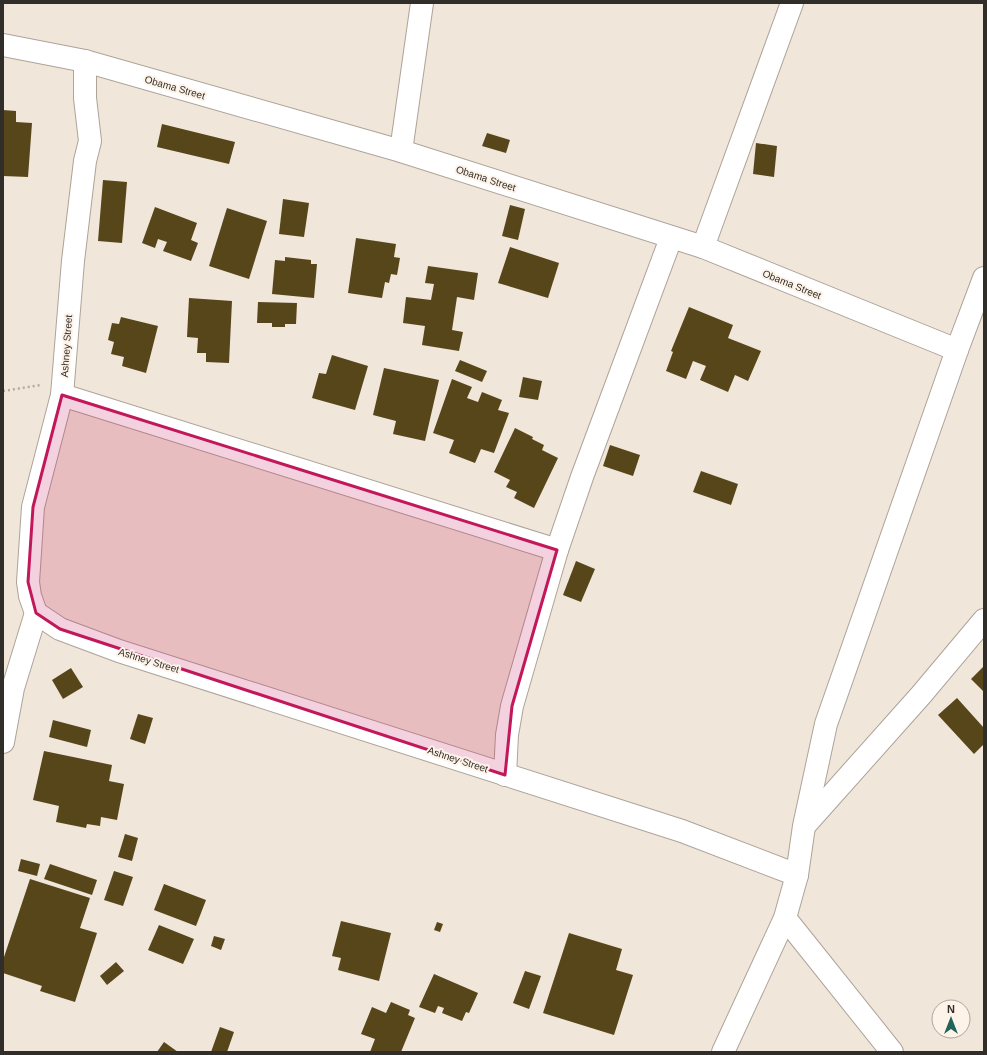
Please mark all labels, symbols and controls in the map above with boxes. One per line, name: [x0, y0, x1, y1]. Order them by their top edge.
street label: Obama Street: [143, 74, 207, 101]
street label: Obama Street: [455, 164, 517, 193]
street label: Obama Street: [761, 268, 823, 301]
street label: Ashney Street: [59, 314, 74, 378]
street label: Ashney Street: [117, 646, 181, 675]
street label: Ashney Street: [426, 745, 490, 774]
north arrow: [931, 999, 971, 1039]
text: N: [947, 1003, 955, 1015]

